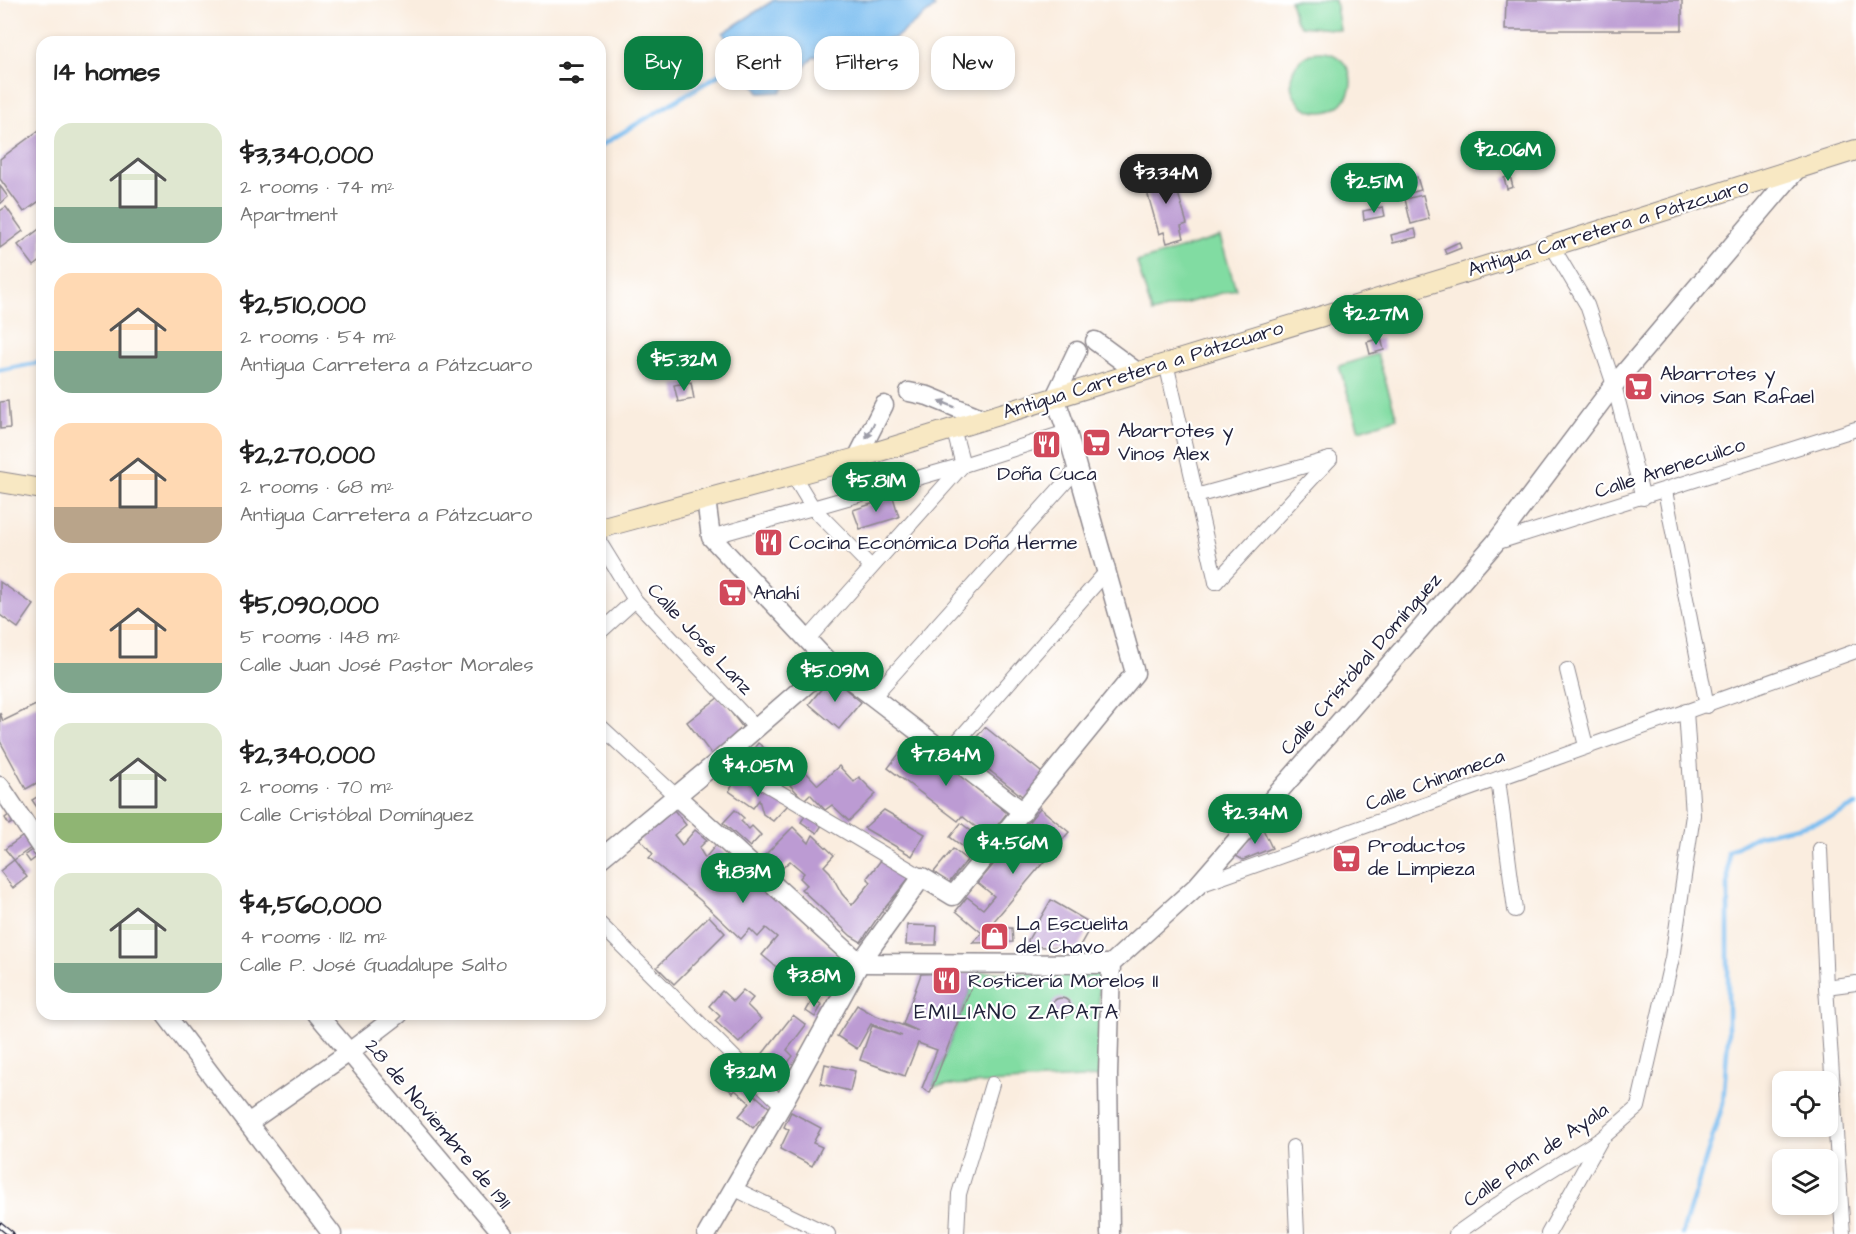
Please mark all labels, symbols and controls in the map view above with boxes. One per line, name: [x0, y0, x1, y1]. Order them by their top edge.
chip: Buy: [624, 36, 703, 90]
chip: Rent: [715, 36, 802, 90]
chip: Filters: [814, 36, 919, 90]
chip: New: [931, 36, 1015, 90]
text: 14 homes: [54, 54, 160, 90]
icon: filters: [555, 56, 588, 89]
pin: $2.06M: [1459, 131, 1557, 182]
text: $2.06M: [1474, 136, 1542, 164]
text: $3,340,000: [240, 137, 373, 173]
icon: home: [102, 147, 174, 219]
pin: $3.34M: [1117, 154, 1215, 205]
text: $3.34M: [1134, 159, 1198, 187]
pin: $2.51M: [1325, 163, 1423, 214]
text: $2.51M: [1345, 168, 1403, 196]
street label: Antigua Carretera a Pátzcuaro: [1464, 172, 1752, 285]
text: 2 rooms · 74 m²: [240, 173, 394, 201]
text: Apartment: [240, 201, 338, 229]
text: $2,510,000: [240, 287, 366, 323]
pin: $2.27M: [1327, 295, 1425, 346]
icon: home: [102, 297, 174, 369]
text: $2.27M: [1343, 300, 1409, 328]
street label: Antigua Carretera a Pátzcuaro: [999, 314, 1287, 427]
text: 2 rooms · 54 m²: [240, 323, 396, 351]
pin: $5.32M: [635, 341, 733, 392]
text: $5.32M: [651, 346, 717, 374]
text: Antigua Carretera a Pátzcuaro: [240, 351, 532, 379]
place label: Abarrotes y vinos San Rafael: [1660, 360, 1814, 411]
supermarket icon: Abarrotes y vinos San Rafael: [1623, 370, 1655, 402]
one-way arrow: [938, 399, 956, 408]
place label: Abarrotes y Vinos Alex: [1118, 417, 1233, 468]
one-way arrow: [865, 423, 875, 440]
supermarket icon: Abarrotes y Vinos Alex: [1081, 427, 1113, 459]
restaurant icon: Doña Cuca: [1031, 428, 1063, 460]
street label: Calle Anenecuilco: [1591, 430, 1749, 506]
text: $2,270,000: [240, 437, 375, 473]
icon: home: [102, 447, 174, 519]
place label: Doña Cuca: [997, 460, 1097, 488]
pin: $5.81M: [827, 462, 925, 513]
text: $5.81M: [846, 467, 906, 495]
text: 2 rooms · 68 m²: [240, 473, 394, 501]
text: Antigua Carretera a Pátzcuaro: [240, 501, 532, 529]
restaurant icon: Cocina Económica Doña Herme: [752, 527, 784, 559]
place label: Cocina Económica Doña Herme: [789, 529, 1078, 557]
street label: Calle Cristóbal Domínguez: [1274, 567, 1449, 762]
street label: Calle José Lanz: [641, 577, 759, 701]
supermarket icon: Anahí: [716, 577, 748, 609]
place label: Anahí: [753, 579, 799, 607]
text: $5,090,000: [240, 587, 379, 623]
icon: home: [102, 597, 174, 669]
text: 5 rooms · 148 m²: [240, 623, 400, 651]
text: Calle Juan José Pastor Morales: [240, 651, 533, 679]
pin: $5.09M: [786, 652, 884, 703]
text: $5.09M: [801, 657, 869, 685]
pin: $7.84M: [897, 736, 995, 787]
text: $2,340,000: [240, 737, 375, 773]
text: $7.84M: [911, 741, 981, 769]
street label: Calle Chinameca: [1362, 742, 1508, 818]
icon: home: [102, 747, 174, 819]
pin: $4.05M: [709, 747, 807, 798]
text: $4.05M: [723, 752, 793, 780]
text: 2 rooms · 70 m²: [240, 773, 393, 801]
pin: $2.34M: [1206, 794, 1304, 845]
text: $2.34M: [1222, 799, 1288, 827]
text: Calle Cristóbal Domínguez: [240, 801, 474, 829]
pin: $4.56M: [964, 824, 1062, 875]
text: $4.56M: [978, 829, 1048, 857]
place label: Productos de Limpieza: [1368, 832, 1475, 883]
supermarket icon: Productos de Limpieza: [1331, 842, 1363, 874]
pin: $1.83M: [694, 853, 792, 904]
text: $1.83M: [715, 858, 771, 886]
text: $4,560,000: [240, 887, 382, 923]
icon: home: [102, 897, 174, 969]
place label: La Escuelita del Chavo: [1016, 910, 1128, 961]
shop icon: La Escuelita del Chavo: [979, 920, 1011, 952]
text: 4 rooms · 112 m²: [240, 923, 387, 951]
text: Calle P. José Guadalupe Salto: [240, 951, 507, 979]
pin: $3.8M: [772, 957, 856, 1008]
text: $3.8M: [787, 962, 841, 990]
restaurant icon: Rosticería Morelos II: [931, 965, 963, 997]
place label: Rosticería Morelos II: [968, 967, 1159, 995]
district label: EMILIANO ZAPATA: [914, 998, 1120, 1027]
street label: 28 de Noviembre de 1911: [358, 1033, 518, 1215]
pin: $3.2M: [708, 1053, 792, 1104]
text: $3.2M: [724, 1058, 776, 1086]
map controls: [1772, 1071, 1838, 1215]
button: locate: [1772, 1071, 1838, 1137]
street label: Calle Plan de Ayala: [1458, 1096, 1615, 1215]
button: layers: [1772, 1149, 1838, 1215]

